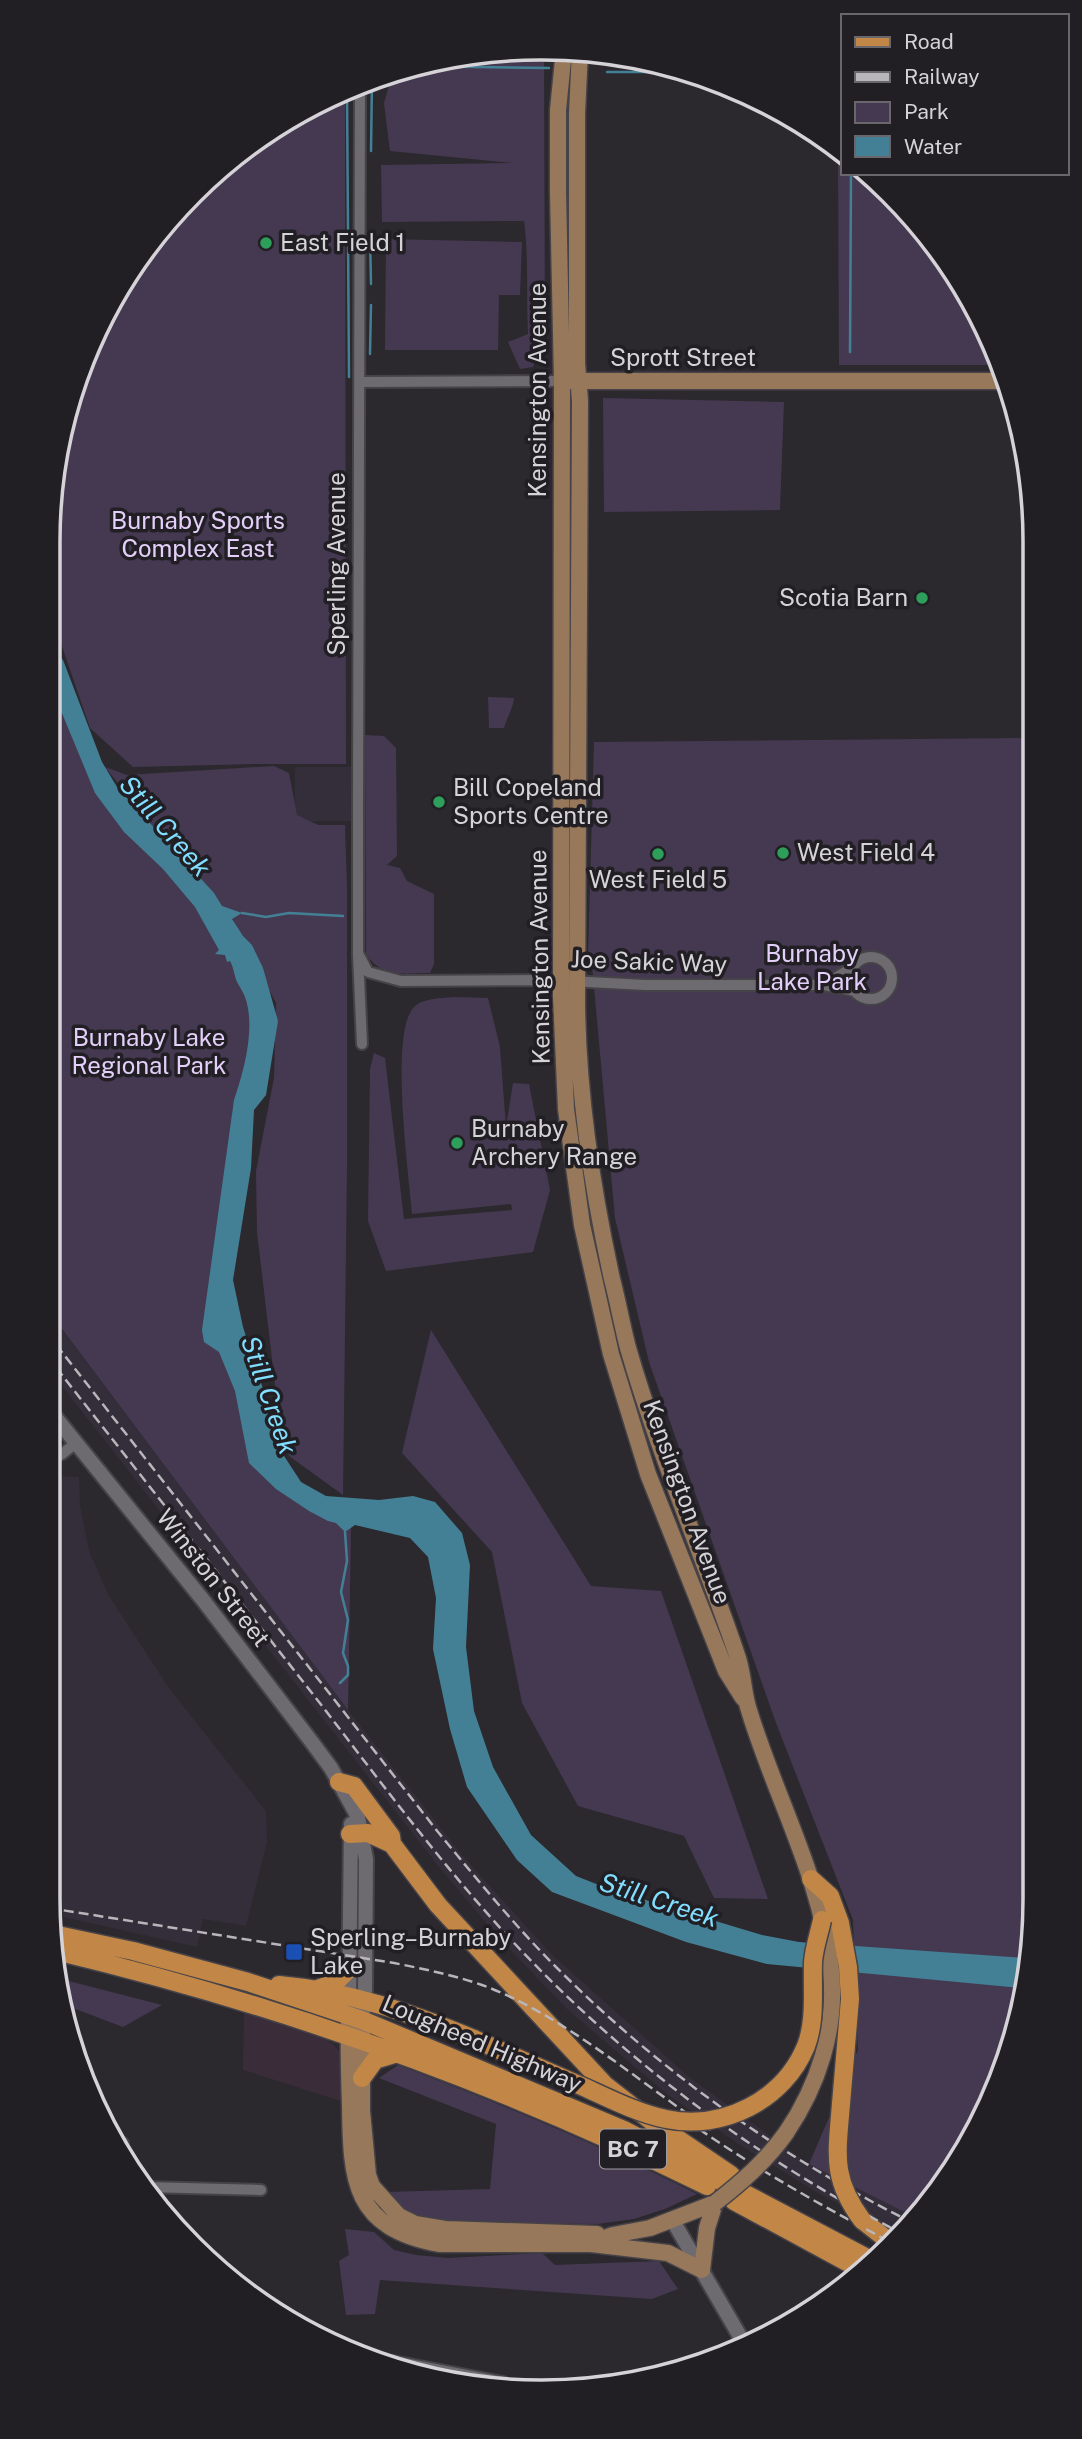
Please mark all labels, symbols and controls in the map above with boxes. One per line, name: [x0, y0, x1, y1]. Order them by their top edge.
legend: [841, 14, 1068, 175]
text: Road: [904, 29, 954, 54]
text: Railway: [904, 64, 980, 89]
text: Park: [904, 99, 949, 124]
text: Water: [904, 134, 962, 159]
place label: East Field 1: [280, 228, 405, 256]
marker: East Field 1: [258, 235, 274, 251]
street label: Kensington Avenue: [523, 283, 551, 497]
street label: Sprott Street: [610, 343, 756, 371]
street label: Sperling Avenue: [322, 472, 350, 656]
park label: Burnaby Sports Complex East: [111, 506, 285, 562]
place label: Scotia Barn: [779, 583, 908, 611]
marker: Scotia Barn: [914, 590, 930, 606]
water label: Still Creek: [113, 769, 218, 882]
place label: Bill Copeland Sports Centre: [453, 773, 609, 829]
marker: Bill Copeland Sports Centre: [431, 794, 447, 810]
place label: West Field 4: [797, 838, 935, 866]
marker: West Field 4: [775, 845, 791, 861]
marker: West Field 5: [650, 846, 666, 862]
street label: Kensington Avenue: [523, 849, 555, 1065]
place label: West Field 5: [589, 865, 727, 893]
park label: Burnaby Lake Park: [757, 939, 867, 995]
street label: Joe Sakic Way: [570, 944, 728, 978]
park label: Burnaby Lake Regional Park: [71, 1023, 227, 1079]
place label: Burnaby Archery Range: [471, 1114, 637, 1170]
marker: Burnaby Archery Range: [449, 1135, 465, 1151]
water label: Still Creek: [235, 1331, 304, 1458]
street label: Kensington Avenue: [638, 1396, 738, 1607]
street label: Winston Street: [151, 1503, 276, 1652]
water label: Still Creek: [596, 1866, 723, 1933]
place label: Sperling–Burnaby Lake: [310, 1923, 512, 1979]
marker: Sperling–Burnaby Lake: [284, 1942, 304, 1962]
street label: Lougheed Highway: [379, 1988, 586, 2098]
road number: BC 7: [600, 2130, 666, 2168]

